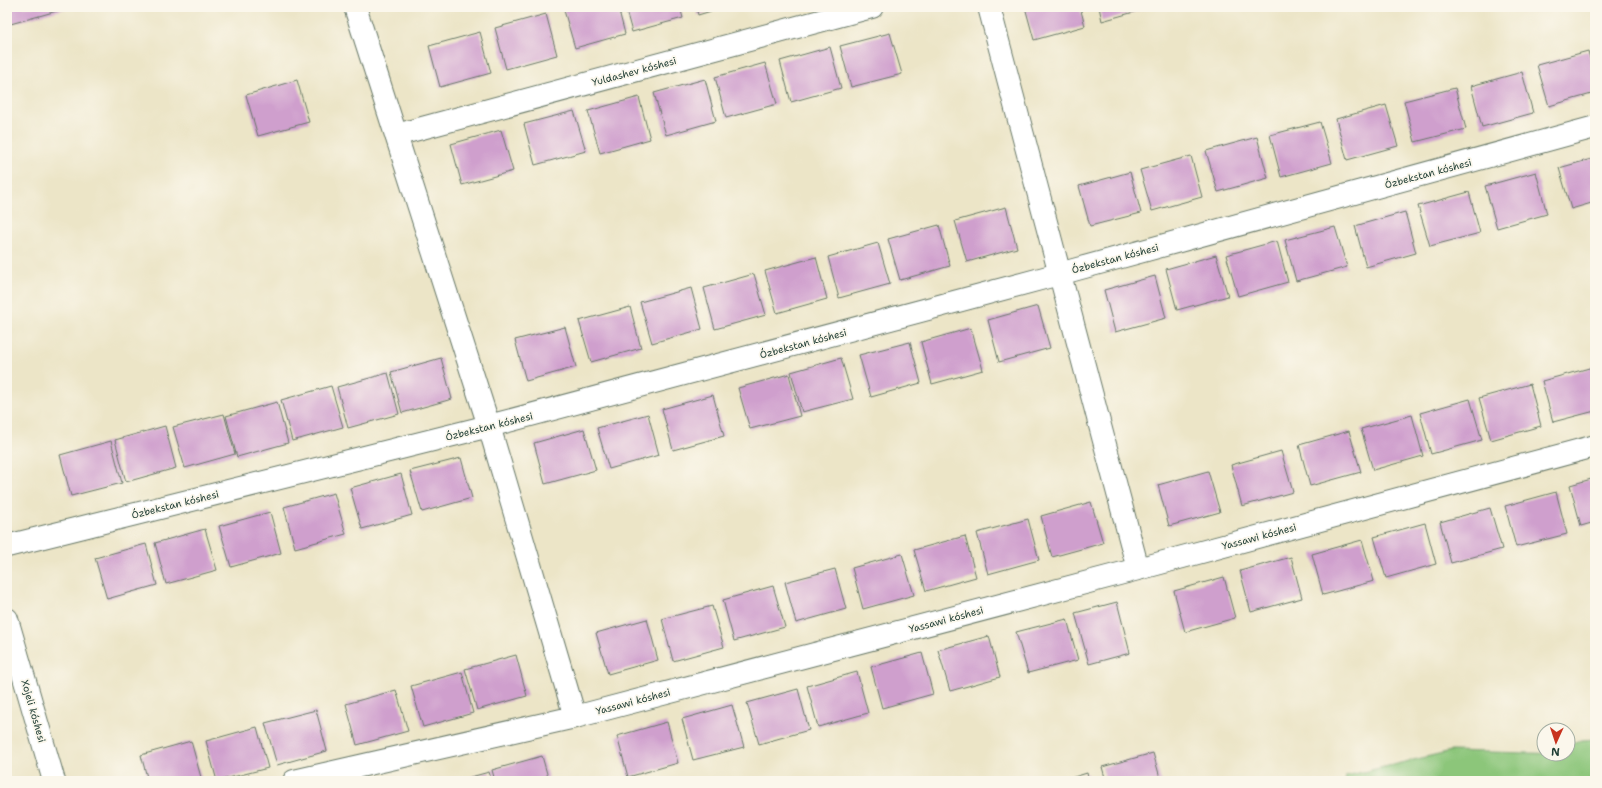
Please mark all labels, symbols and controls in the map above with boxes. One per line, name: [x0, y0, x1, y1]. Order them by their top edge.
street label: Yuldashev kóshesi: [590, 54, 678, 89]
street label: Ózbekstan kóshesi: [1383, 156, 1473, 191]
street label: Ózbekstan kóshesi: [1070, 241, 1160, 276]
street label: Ózbekstan kóshesi: [758, 326, 848, 361]
street label: Ózbekstan kóshesi: [444, 409, 534, 444]
street label: Ózbekstan kóshesi: [130, 487, 220, 522]
street label: Yassawi kóshesi: [1220, 520, 1298, 553]
street label: Yassawi kóshesi: [907, 603, 985, 636]
street label: Xojeli kóshesi: [18, 678, 49, 744]
street label: Yassawi kóshesi: [594, 685, 672, 718]
north arrow: [1536, 722, 1576, 762]
text: N: [1550, 744, 1560, 759]

